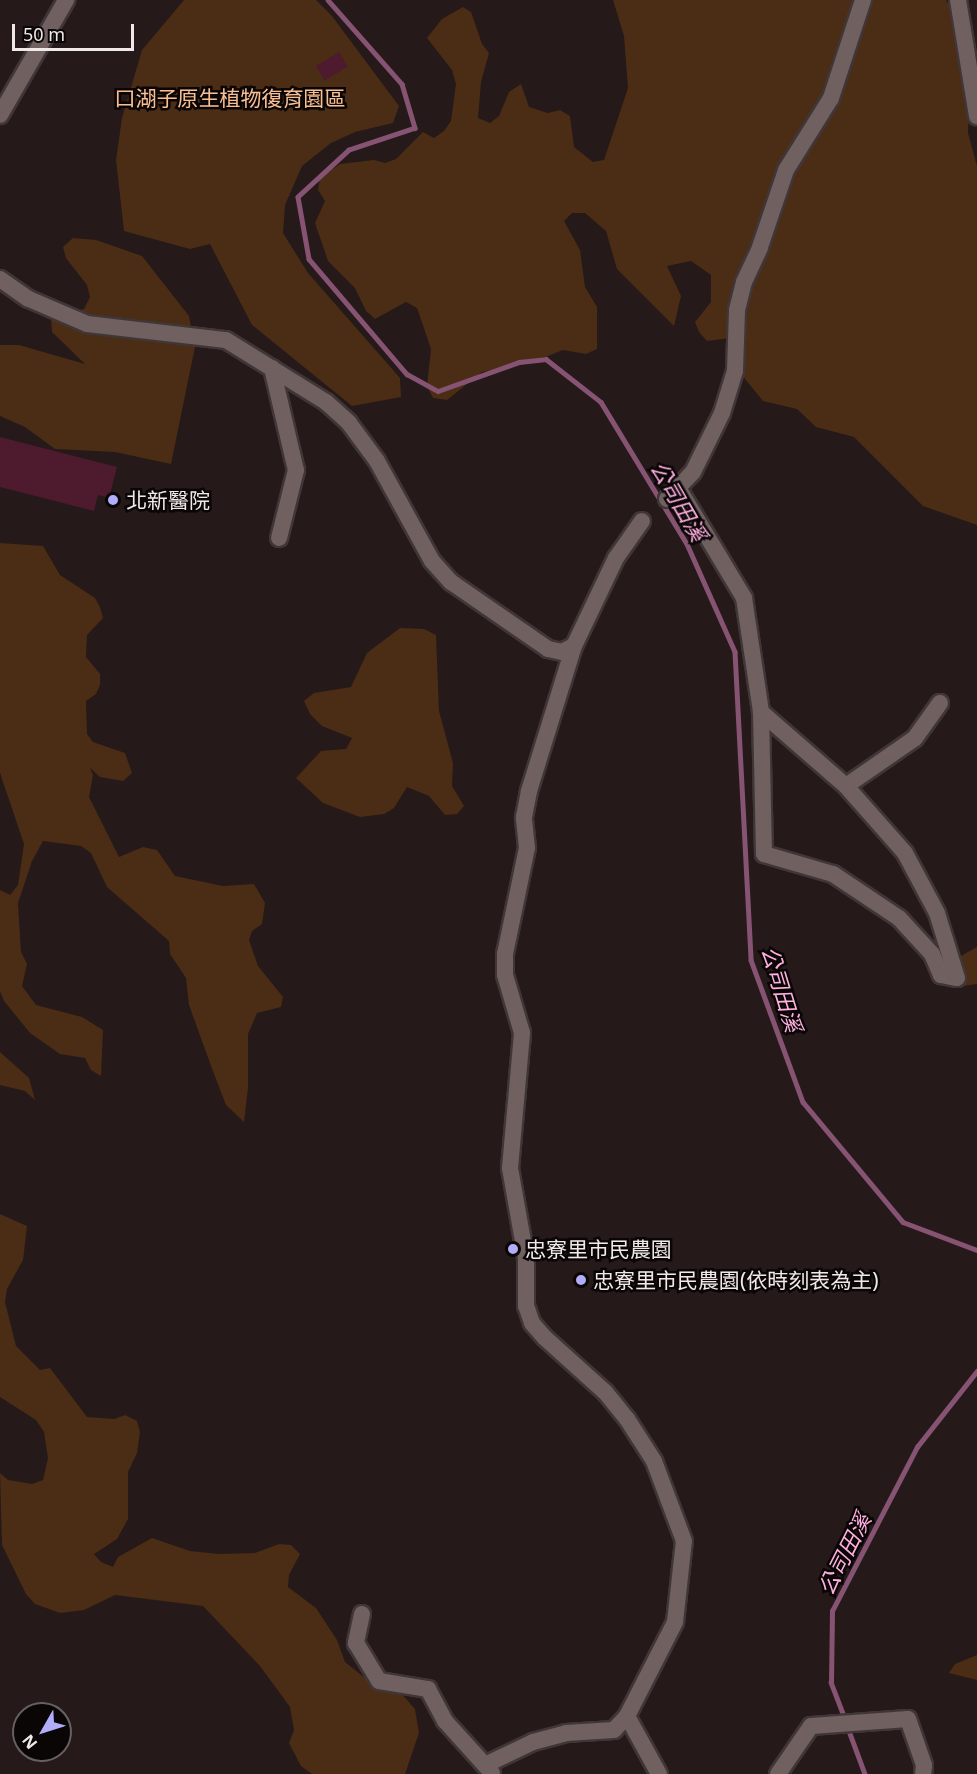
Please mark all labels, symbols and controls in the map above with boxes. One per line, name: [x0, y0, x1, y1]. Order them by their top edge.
scale bar: [15, 12, 136, 50]
text: 50 m: [23, 22, 65, 46]
park label: 口湖子原生植物復育園區: [115, 85, 345, 111]
water label: 公司田溪: [646, 456, 712, 546]
place label: 北新醫院: [126, 487, 210, 513]
marker: 北新醫院: [104, 491, 122, 509]
water label: 公司田溪: [757, 943, 807, 1035]
place label: 忠寮里市民農園: [525, 1236, 672, 1262]
marker: 忠寮里市民農園: [506, 1242, 520, 1256]
place label: 忠寮里市民農園(依時刻表為主): [593, 1267, 879, 1293]
marker: 忠寮里市民農園(依時刻表為主): [574, 1273, 588, 1287]
water label: 公司田溪: [812, 1509, 876, 1599]
north arrow: [12, 1702, 72, 1762]
text: N: [17, 1730, 42, 1754]

